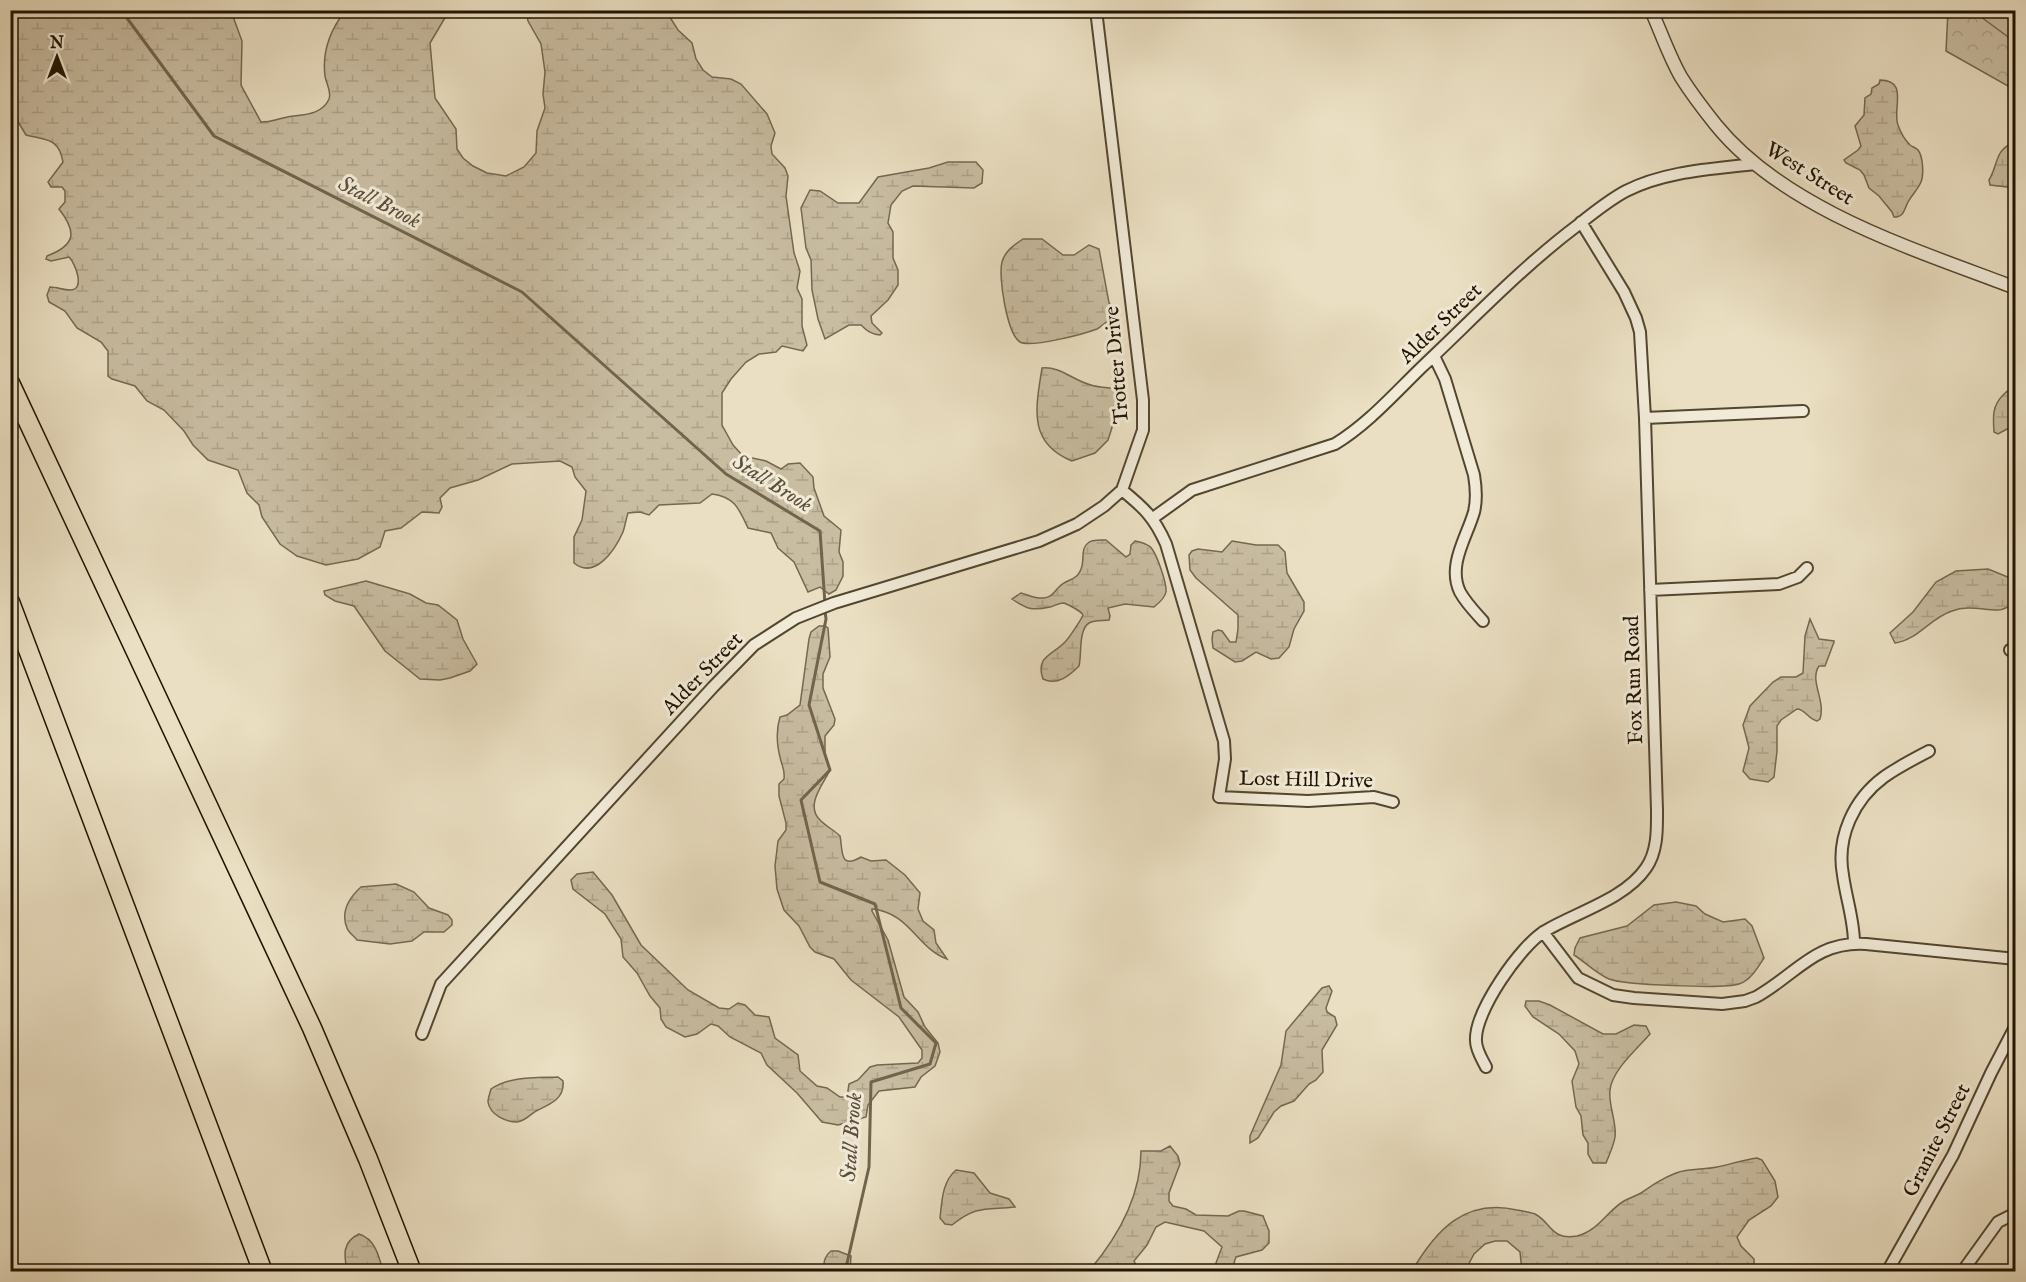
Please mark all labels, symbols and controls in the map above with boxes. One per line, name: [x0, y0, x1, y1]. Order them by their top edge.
north arrow: [27, 27, 87, 87]
text: N: [49, 34, 64, 54]
street label: West Street: [1760, 136, 1859, 212]
water label: Stall Brook: [333, 170, 425, 236]
street label: Alder Street: [1393, 278, 1488, 371]
street label: Trotter Drive: [1099, 305, 1136, 425]
water label: Stall Brook: [727, 448, 817, 519]
street label: Fox Run Road: [1619, 614, 1650, 745]
street label: Alder Street: [656, 627, 749, 722]
street label: Lost Hill Drive: [1239, 766, 1374, 795]
street label: Granite Street: [1897, 1079, 1977, 1202]
water label: Stall Brook: [835, 1092, 869, 1183]

